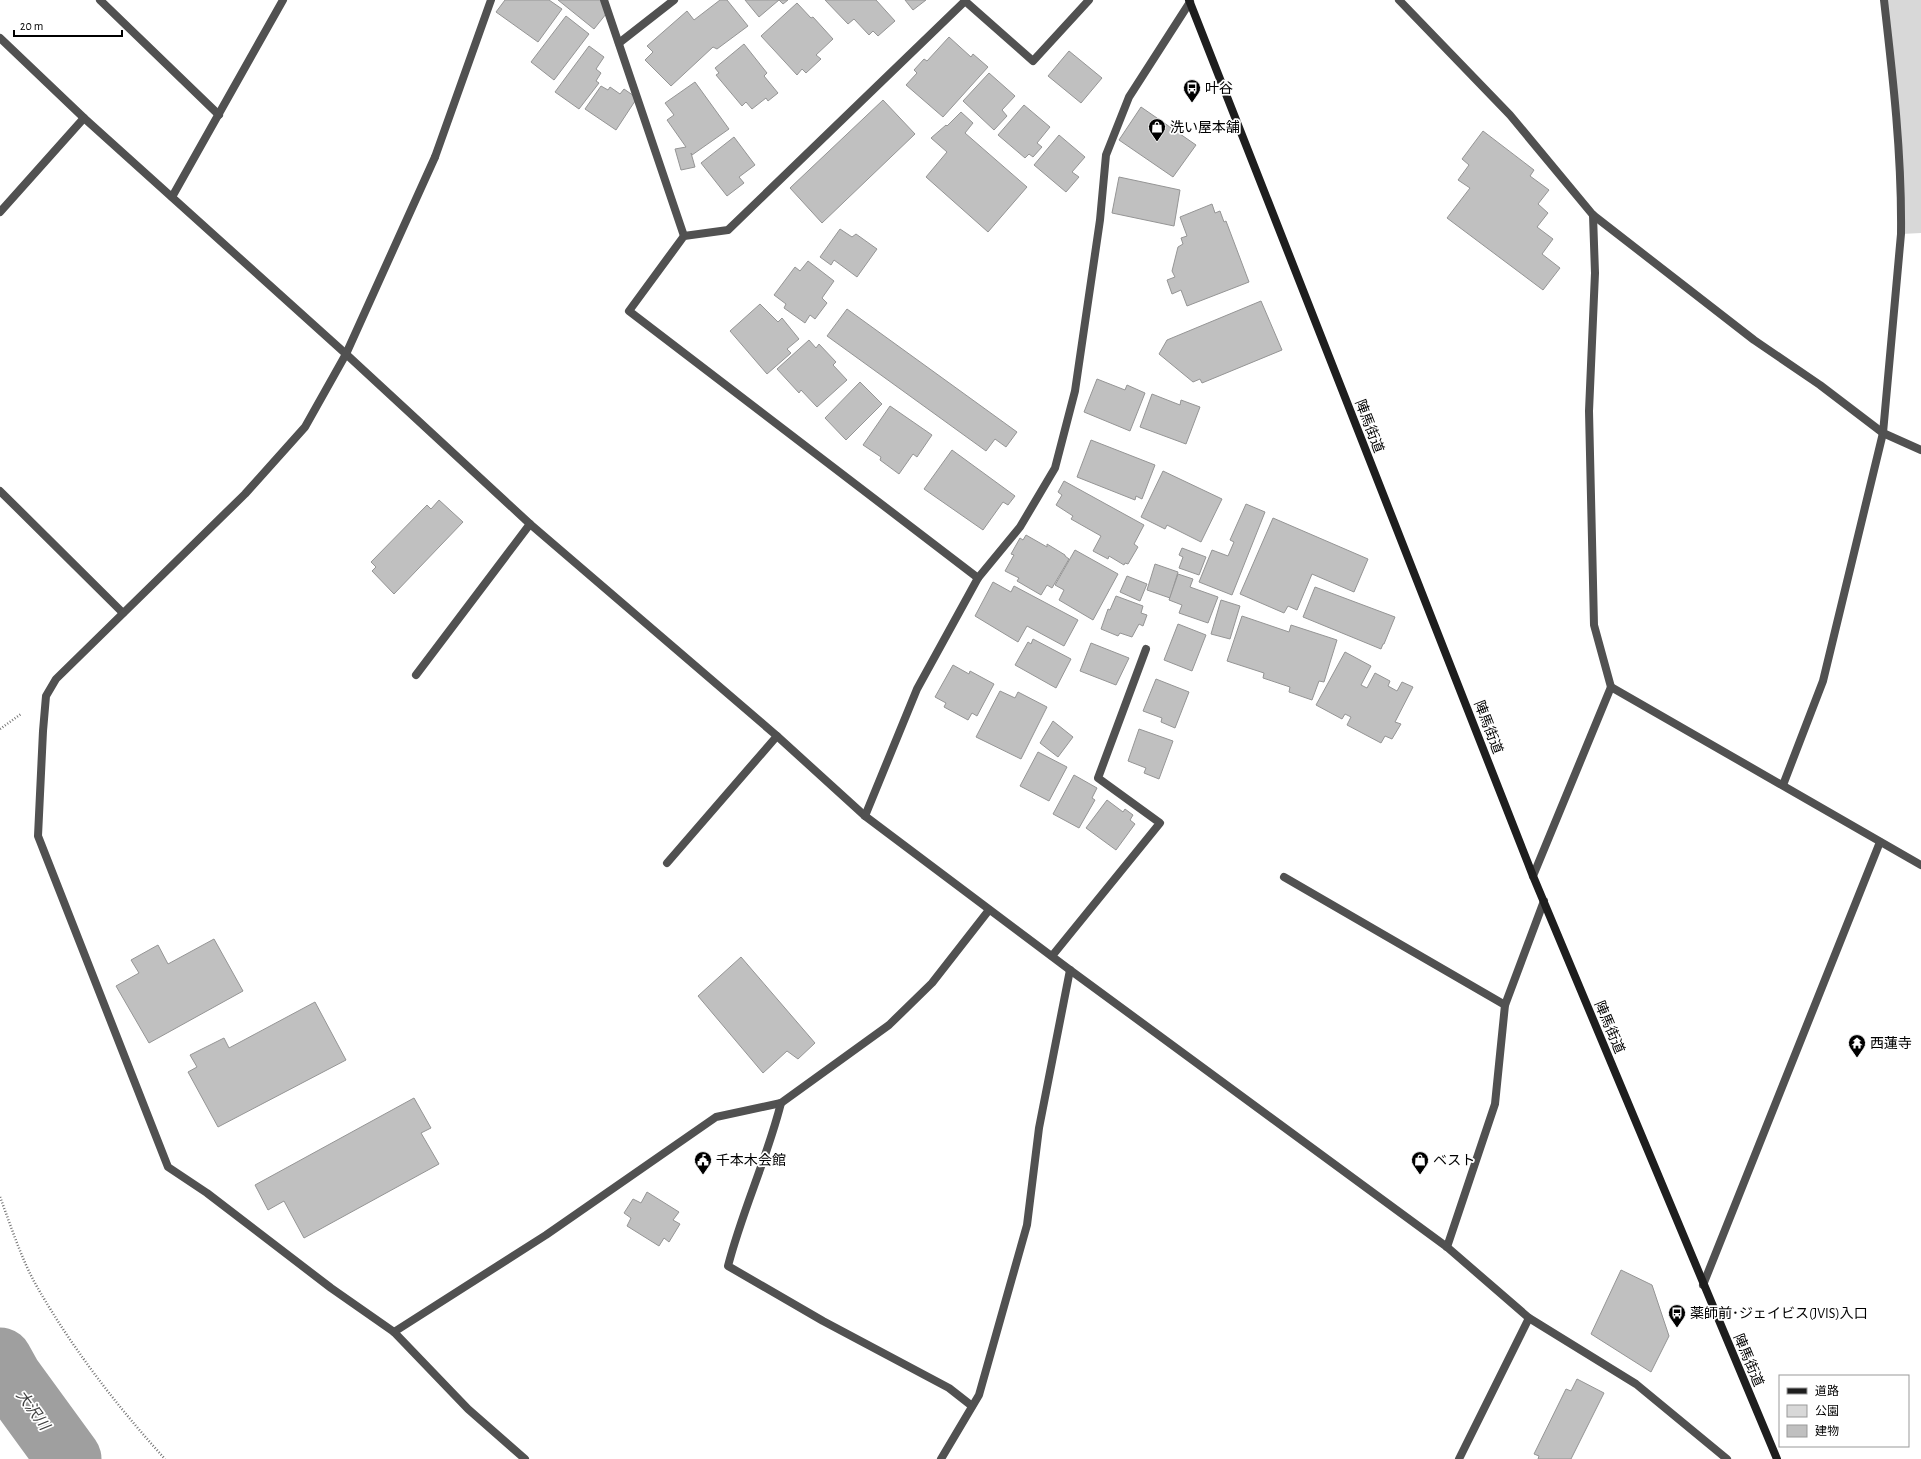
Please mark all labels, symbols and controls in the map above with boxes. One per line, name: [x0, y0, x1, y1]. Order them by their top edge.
scale bar: [14, 12, 122, 38]
text: 20 m: [20, 20, 43, 32]
bus stop icon: 叶谷: [1182, 78, 1202, 103]
place label: 叶谷: [1205, 81, 1233, 96]
shop icon: 洗い屋本舗: [1147, 117, 1167, 142]
place label: 洗い屋本舗: [1170, 120, 1240, 135]
street label: 陣馬街道: [1352, 397, 1387, 455]
street label: 陣馬街道: [1471, 698, 1506, 756]
street label: 陣馬街道: [1592, 998, 1627, 1056]
temple icon: 西蓮寺: [1847, 1033, 1867, 1058]
place label: 西蓮寺: [1870, 1036, 1912, 1051]
public building icon: 千本木会館: [693, 1150, 713, 1175]
shop icon: ベスト: [1410, 1150, 1430, 1175]
place label: 千本木会館: [716, 1153, 786, 1168]
place label: ベスト: [1433, 1154, 1475, 1168]
bus stop icon: 薬師前･ジェイビス(JVIS)入口: [1667, 1303, 1687, 1328]
place label: 薬師前･ジェイビス(JVIS)入口: [1690, 1305, 1868, 1321]
street label: 陣馬街道: [1731, 1331, 1766, 1389]
legend: [1779, 1375, 1909, 1447]
text: 道路: [1815, 1384, 1839, 1397]
water label: 大沢川: [13, 1387, 54, 1435]
text: 公園: [1815, 1405, 1839, 1417]
text: 建物: [1815, 1424, 1839, 1437]

